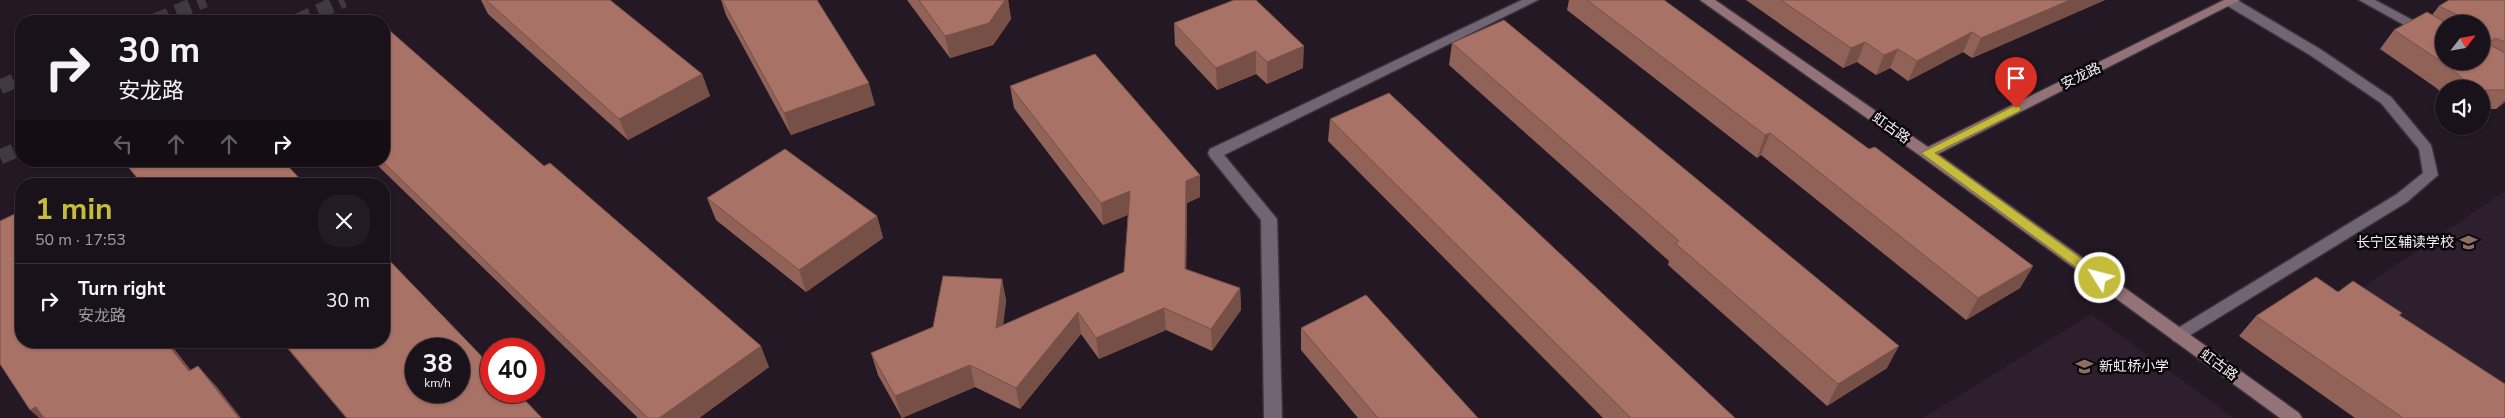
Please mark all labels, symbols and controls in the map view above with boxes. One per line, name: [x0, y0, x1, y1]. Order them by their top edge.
north arrow: [2435, 15, 2490, 70]
map controls: [2435, 15, 2490, 135]
text: 30 m: [118, 27, 200, 74]
icon: right: [35, 35, 100, 100]
pin: [1995, 57, 2037, 108]
street label: 安龙路: [2058, 58, 2104, 94]
icon: arrive: [2002, 64, 2030, 92]
text: 安龙路: [118, 76, 184, 106]
button: sound: [2435, 80, 2490, 135]
street label: 虹古路: [1868, 108, 1914, 148]
icon: left: [109, 130, 137, 158]
icon: ahead: [162, 130, 190, 158]
icon: ahead: [215, 130, 243, 158]
icon: right: [268, 130, 296, 158]
text: 1 min: [35, 189, 113, 230]
button: close: [318, 195, 370, 247]
text: 50 m · 17:53: [35, 229, 126, 251]
school or university icon: 长宁区辅读学校: [2458, 232, 2478, 252]
place label: 长宁区辅读学校: [2356, 233, 2454, 252]
position arrow: [2073, 251, 2125, 303]
text: Turn right: [78, 276, 165, 302]
icon: right: [35, 287, 63, 315]
text: 30 m: [326, 288, 370, 314]
text: 安龙路: [78, 305, 126, 327]
speed limit sign: 40: [480, 338, 545, 403]
street label: 虹古路: [2196, 345, 2242, 385]
text: 38: [422, 347, 453, 381]
school or university icon: 新虹桥小学: [2075, 356, 2095, 376]
place label: 新虹桥小学: [2099, 357, 2169, 376]
text: km/h: [424, 375, 451, 391]

